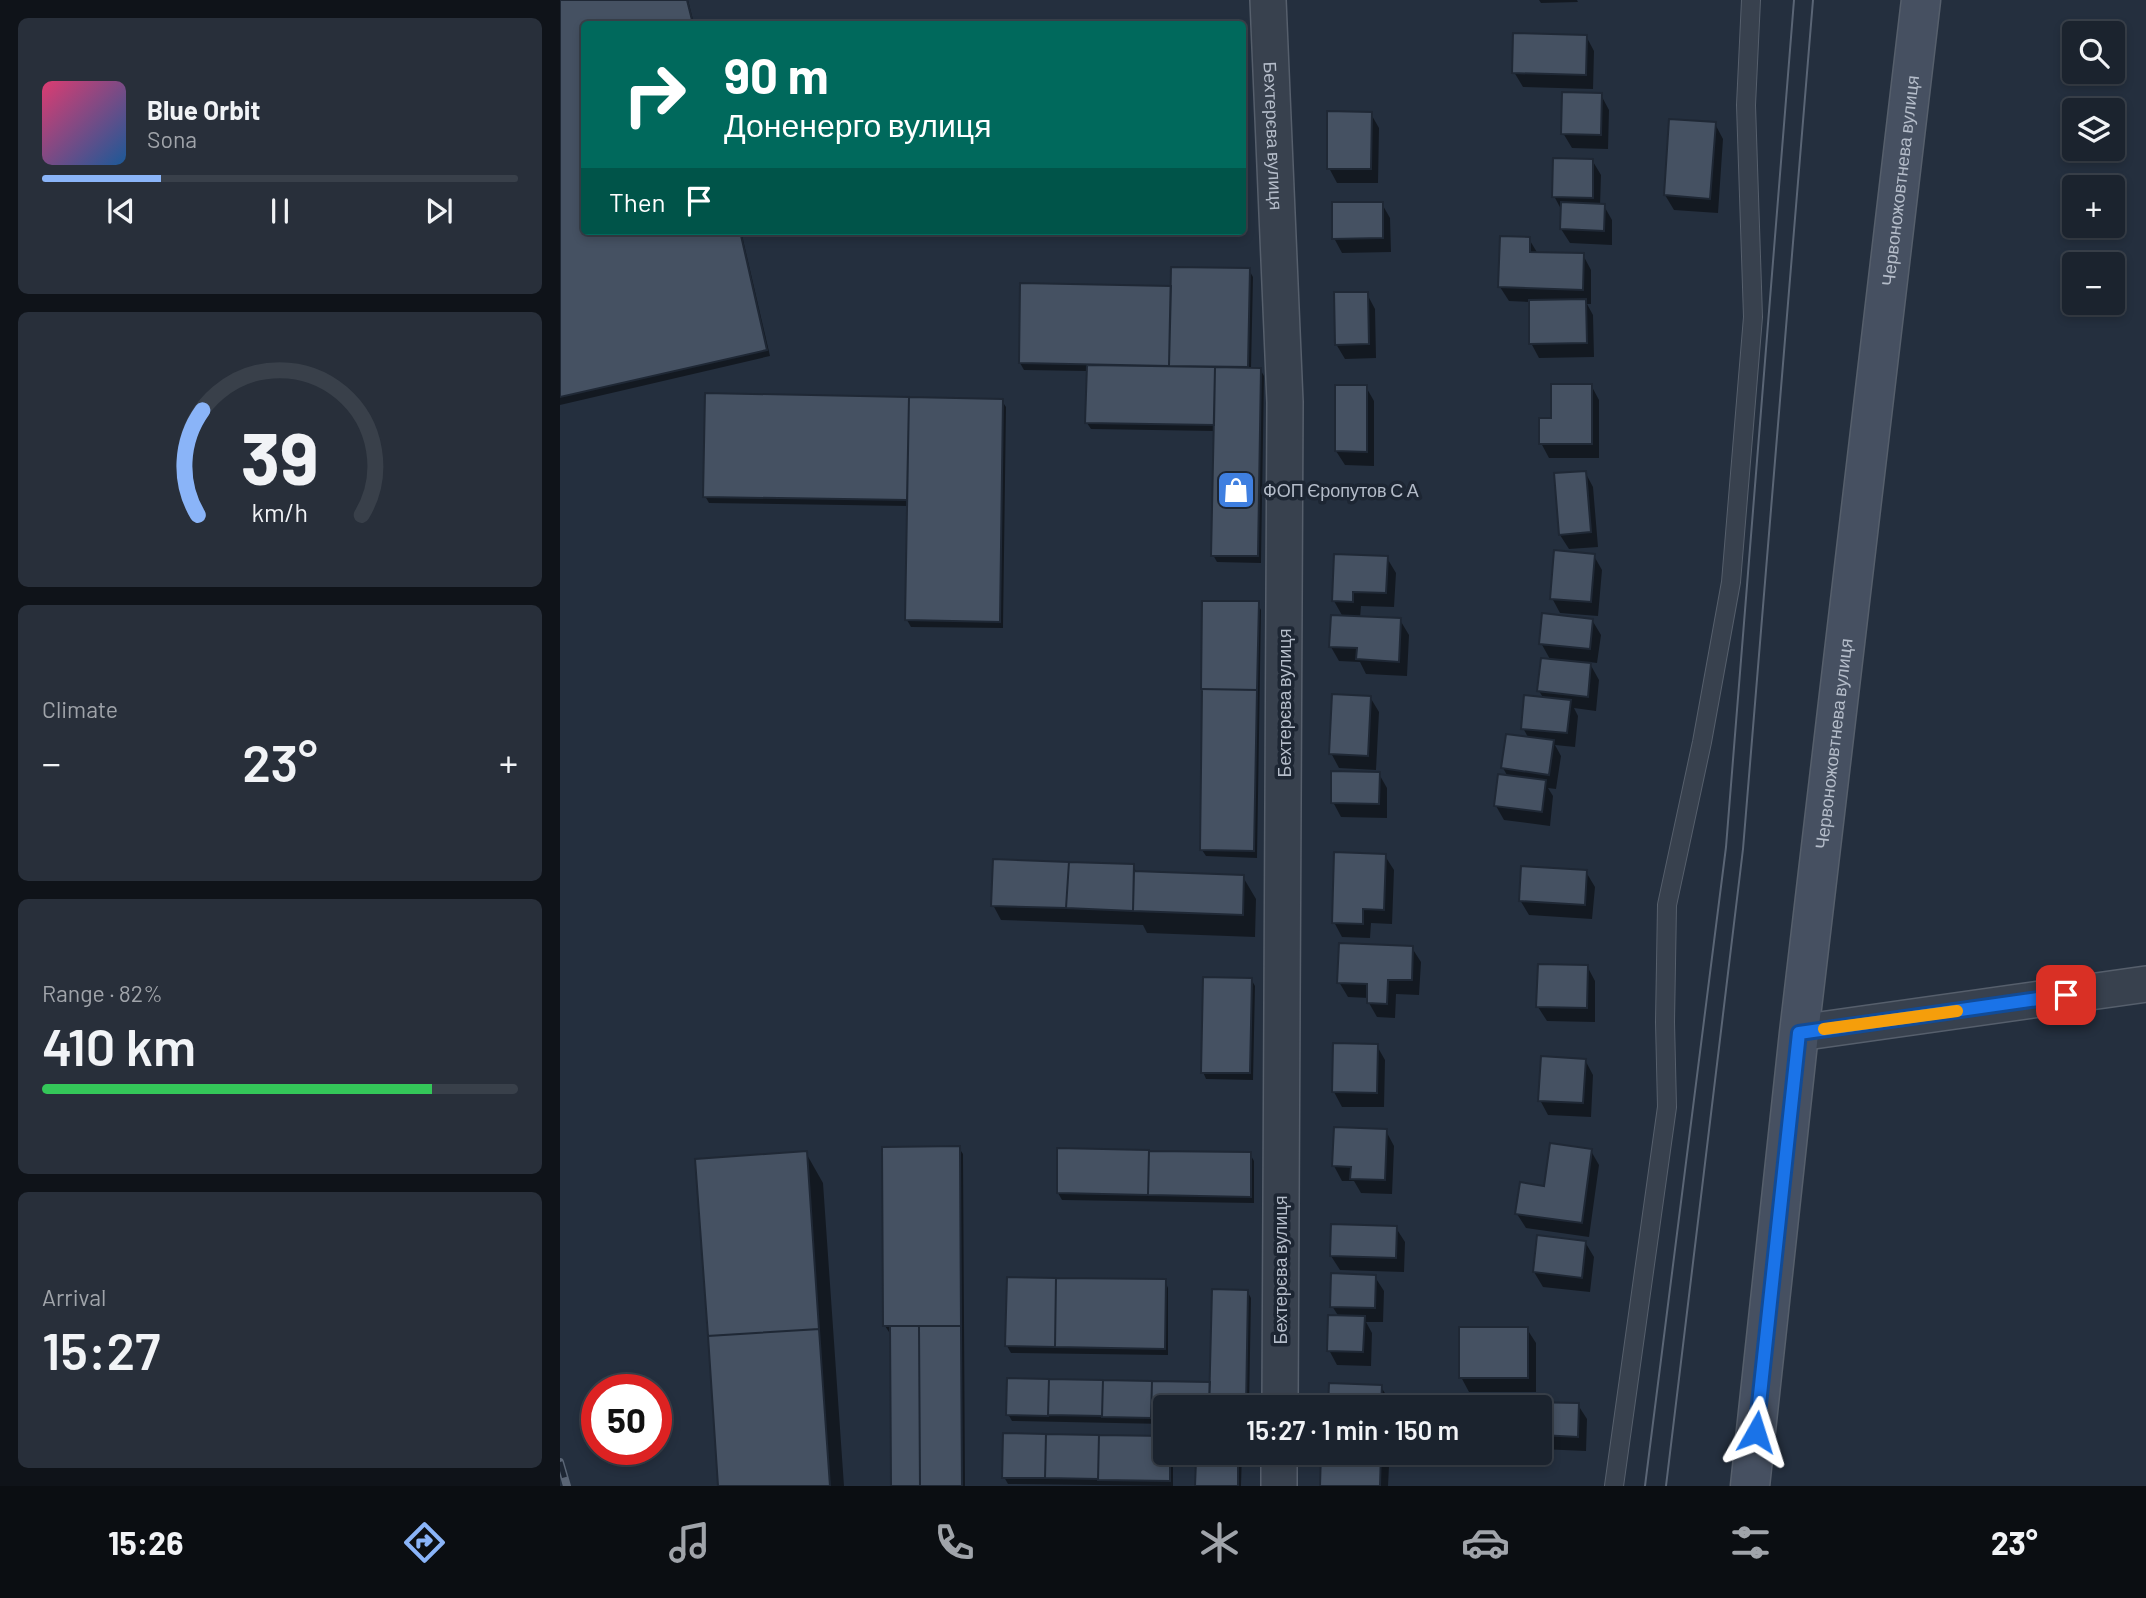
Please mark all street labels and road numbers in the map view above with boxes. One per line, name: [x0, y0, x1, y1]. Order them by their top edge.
street label: Бехтерєва вулиця: [1260, 61, 1288, 211]
street label: Червоножовтнева вулиця: [1876, 74, 1923, 287]
street label: Бехтерєва вулиця: [1273, 629, 1295, 777]
street label: Червоножовтнева вулиця: [1810, 637, 1857, 850]
street label: Бехтерєва вулиця: [1269, 1196, 1291, 1344]

